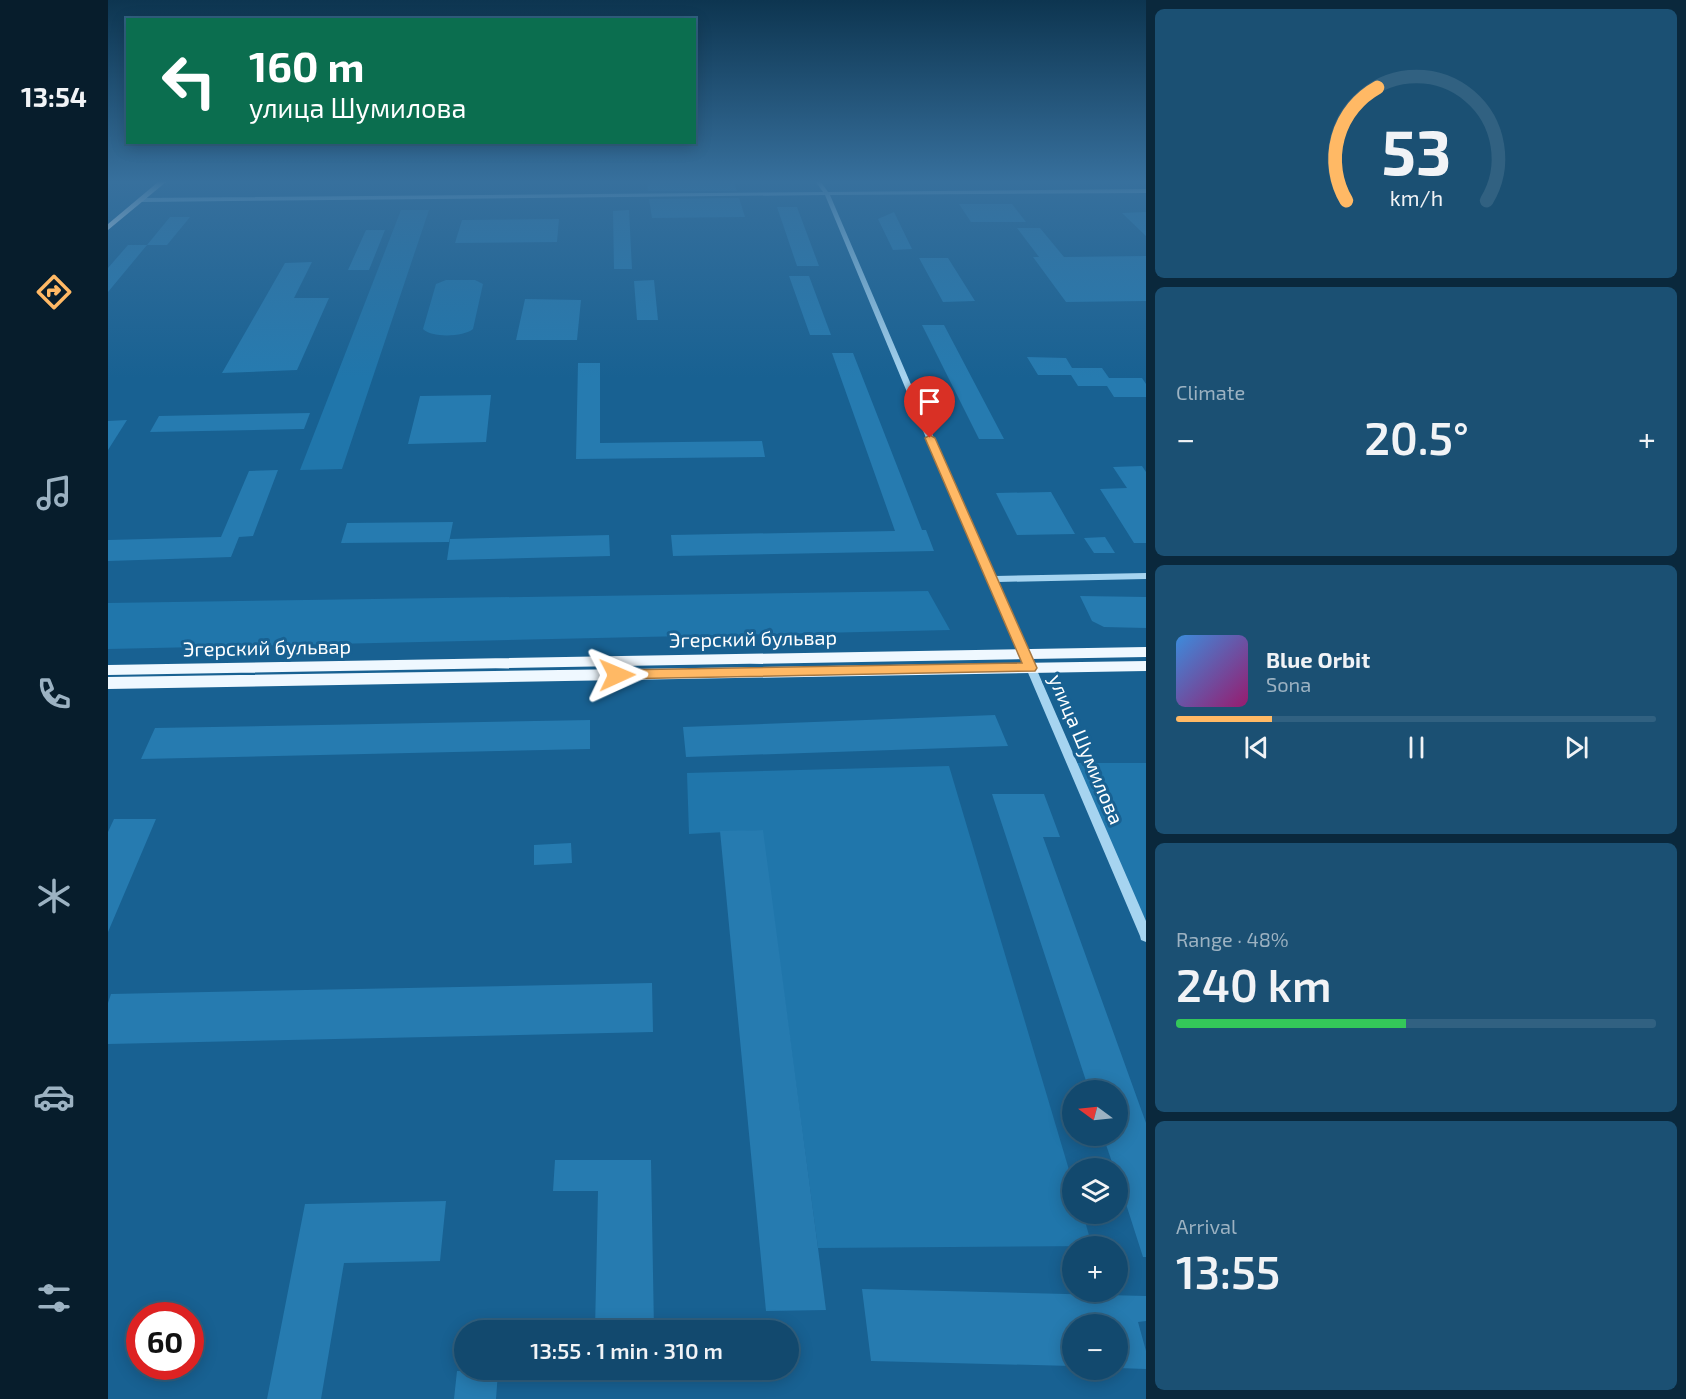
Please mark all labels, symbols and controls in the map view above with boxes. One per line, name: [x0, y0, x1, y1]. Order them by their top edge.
text: 160 m: [249, 40, 365, 90]
icon: left: [150, 42, 228, 120]
text: 13:54: [21, 80, 87, 112]
text: улица Шумилова: [249, 91, 466, 123]
text: 53: [1381, 113, 1451, 188]
text: km/h: [1389, 185, 1443, 210]
icon: directions: [33, 271, 75, 313]
pin: [904, 376, 955, 438]
text: Climate: [1176, 380, 1245, 404]
icon: arrive: [913, 385, 946, 418]
text: 20.5°: [1364, 410, 1469, 464]
text: −: [1176, 418, 1195, 458]
text: +: [1638, 418, 1656, 458]
icon: music: [33, 472, 75, 514]
street label: Эгерский бульвар: [669, 625, 837, 652]
street label: Эгерский бульвар: [183, 634, 351, 661]
position arrow: [585, 643, 649, 707]
text: Blue Orbit: [1266, 646, 1370, 672]
street label: улица Шумилова: [1044, 670, 1130, 828]
text: Sona: [1266, 672, 1311, 696]
icon: phone: [33, 673, 75, 715]
icon: previous: [1240, 731, 1273, 764]
icon: pause: [1400, 731, 1433, 764]
icon: next: [1560, 731, 1593, 764]
icon: climate: [33, 875, 75, 917]
text: Range · 48%: [1176, 927, 1289, 951]
text: 240 km: [1176, 957, 1332, 1011]
icon: car: [33, 1076, 75, 1118]
north arrow: [1062, 1080, 1128, 1146]
map controls: [1062, 1080, 1128, 1380]
button: layers: [1062, 1158, 1128, 1224]
text: Arrival: [1176, 1214, 1237, 1238]
button: +: [1062, 1236, 1128, 1302]
text: 13:55: [1176, 1244, 1280, 1298]
icon: filters: [33, 1277, 75, 1319]
speed limit sign: 60: [126, 1302, 204, 1380]
button: −: [1062, 1314, 1128, 1380]
text: 13:55 · 1 min · 310 m: [530, 1337, 723, 1363]

